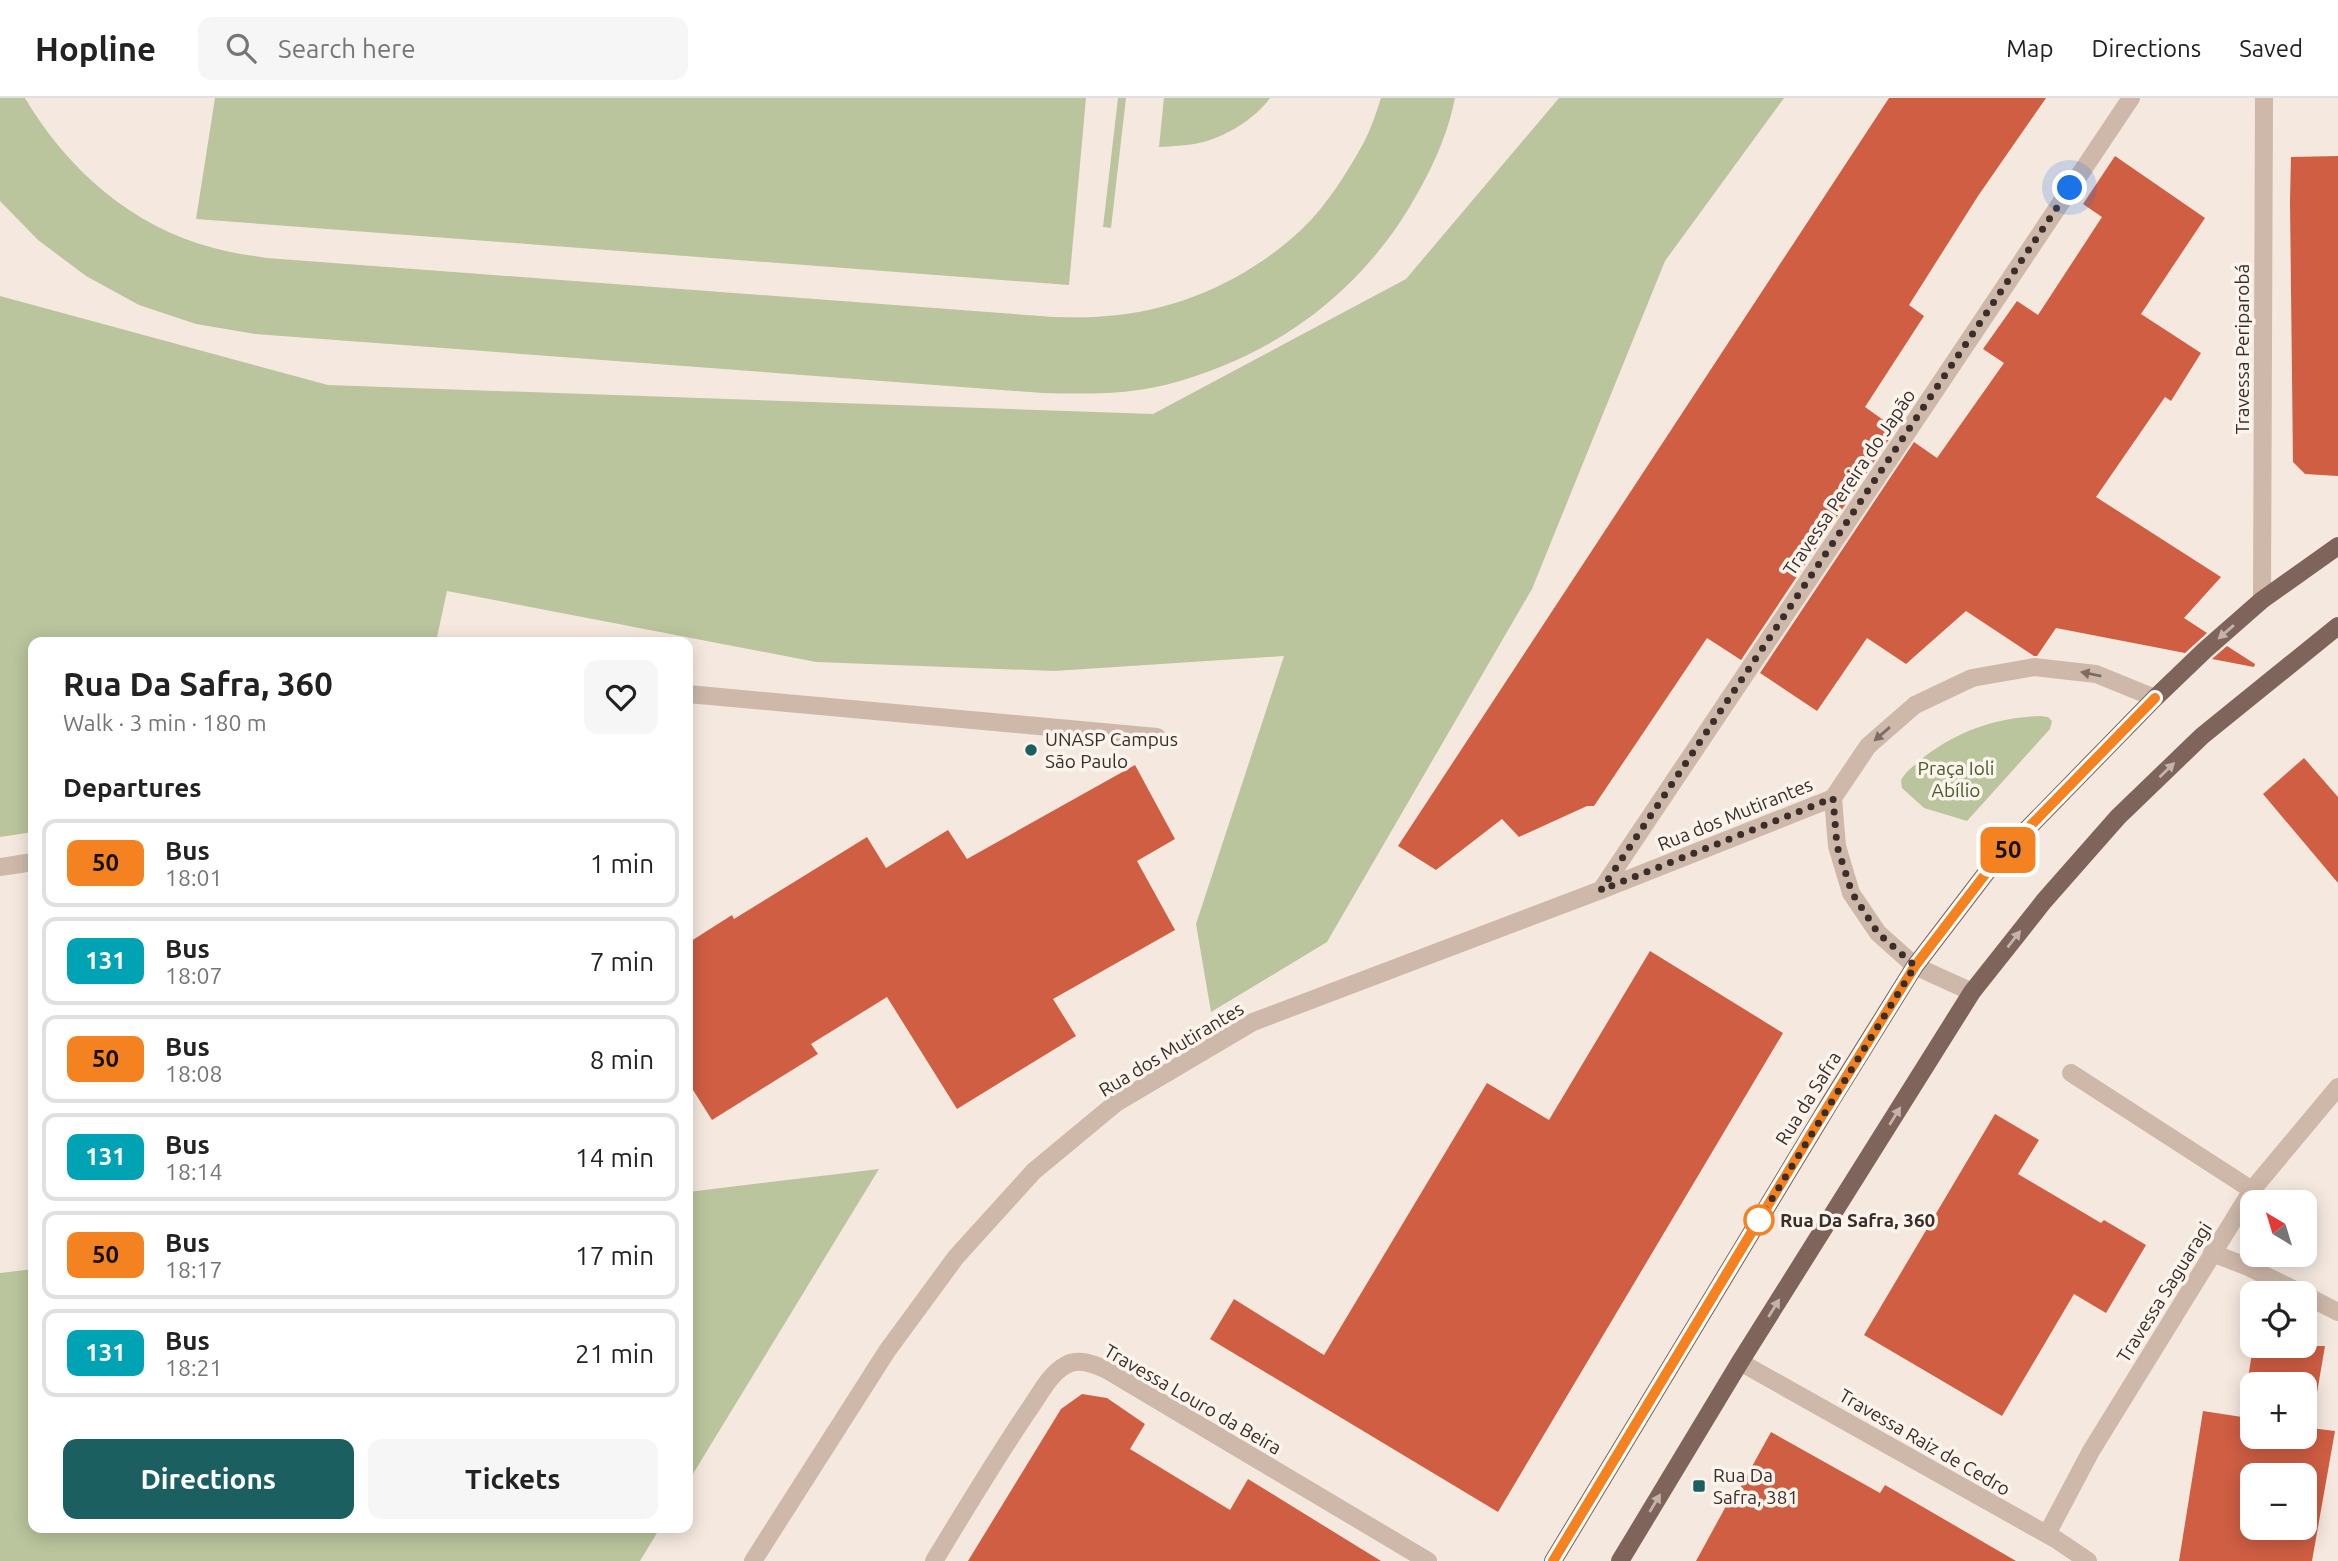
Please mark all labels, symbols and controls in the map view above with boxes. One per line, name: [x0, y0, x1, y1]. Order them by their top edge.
search box: [198, 17, 688, 80]
icon: search: [222, 29, 260, 67]
text: Hopline: [35, 30, 156, 67]
text: Search here: [278, 34, 415, 63]
text: Map: [2006, 35, 2053, 62]
text: Directions: [2091, 35, 2201, 62]
text: Saved: [2239, 35, 2303, 62]
your location: [2052, 170, 2087, 205]
street label: Travessa Periparobá: [2231, 264, 2253, 434]
street label: Travessa Pereira do Japão: [1778, 385, 1920, 579]
one-way arrow: [2217, 624, 2234, 639]
button: heart: [584, 660, 658, 734]
text: Rua Da Safra, 360: [63, 665, 333, 702]
one-way arrow: [2080, 669, 2102, 680]
text: Walk · 3 min · 180 m: [63, 710, 267, 735]
one-way arrow: [1873, 726, 1890, 741]
place label: UNASP Campus São Paulo: [1045, 728, 1178, 772]
marker: UNASP Campus São Paulo: [1023, 742, 1039, 758]
park label: Praça Ioli Abílio: [1918, 757, 1994, 801]
one-way arrow: [2159, 762, 2175, 778]
text: Departures: [63, 773, 201, 802]
street label: Rua dos Mutirantes: [1654, 773, 1816, 855]
line badge: 50: [1976, 827, 2039, 873]
text: Bus: [165, 836, 210, 865]
text: 50: [1994, 836, 2022, 863]
text: 50: [92, 849, 119, 876]
text: 1 min: [590, 849, 654, 878]
text: 18:01: [165, 865, 223, 890]
one-way arrow: [2007, 930, 2022, 948]
text: Bus: [165, 934, 210, 963]
text: 131: [85, 947, 126, 974]
text: 7 min: [590, 947, 654, 976]
text: 18:07: [165, 963, 223, 988]
street label: Rua dos Mutirantes: [1095, 997, 1247, 1101]
text: Bus: [165, 1032, 210, 1061]
text: 50: [92, 1045, 119, 1072]
text: 8 min: [590, 1045, 654, 1074]
street label: Rua da Safra: [1771, 1047, 1845, 1149]
text: 18:08: [165, 1061, 223, 1086]
one-way arrow: [1888, 1106, 1901, 1125]
text: Bus: [165, 1130, 210, 1159]
text: 131: [85, 1143, 126, 1170]
text: 14 min: [575, 1143, 654, 1172]
text: 18:14: [165, 1159, 223, 1184]
north arrow: [2240, 1190, 2317, 1267]
map controls: [2240, 1190, 2317, 1540]
marker: Rua Da Safra, 360: [1744, 1205, 1774, 1235]
place label: Rua Da Safra, 360: [1780, 1209, 1935, 1231]
street label: Travessa Saguaragi: [2112, 1218, 2216, 1366]
text: Bus: [165, 1228, 210, 1257]
text: 50: [92, 1241, 119, 1268]
text: 17 min: [575, 1241, 654, 1270]
text: 18:17: [165, 1257, 223, 1282]
button: locate: [2240, 1281, 2317, 1358]
one-way arrow: [1767, 1299, 1780, 1318]
text: Bus: [165, 1326, 210, 1355]
text: 131: [85, 1339, 126, 1366]
text: 21 min: [575, 1339, 654, 1368]
street label: Travessa Louro da Beira: [1101, 1339, 1285, 1459]
text: 18:21: [165, 1355, 223, 1380]
button: +: [2240, 1372, 2317, 1449]
street label: Travessa Raiz de Cedro: [1836, 1384, 2014, 1500]
button: Directions: [63, 1439, 354, 1519]
button: Tickets: [368, 1439, 658, 1519]
button: −: [2240, 1463, 2317, 1540]
place label: Rua Da Safra, 381: [1713, 1464, 1798, 1508]
marker: Rua Da Safra, 381: [1691, 1478, 1707, 1494]
one-way arrow: [1649, 1493, 1662, 1512]

